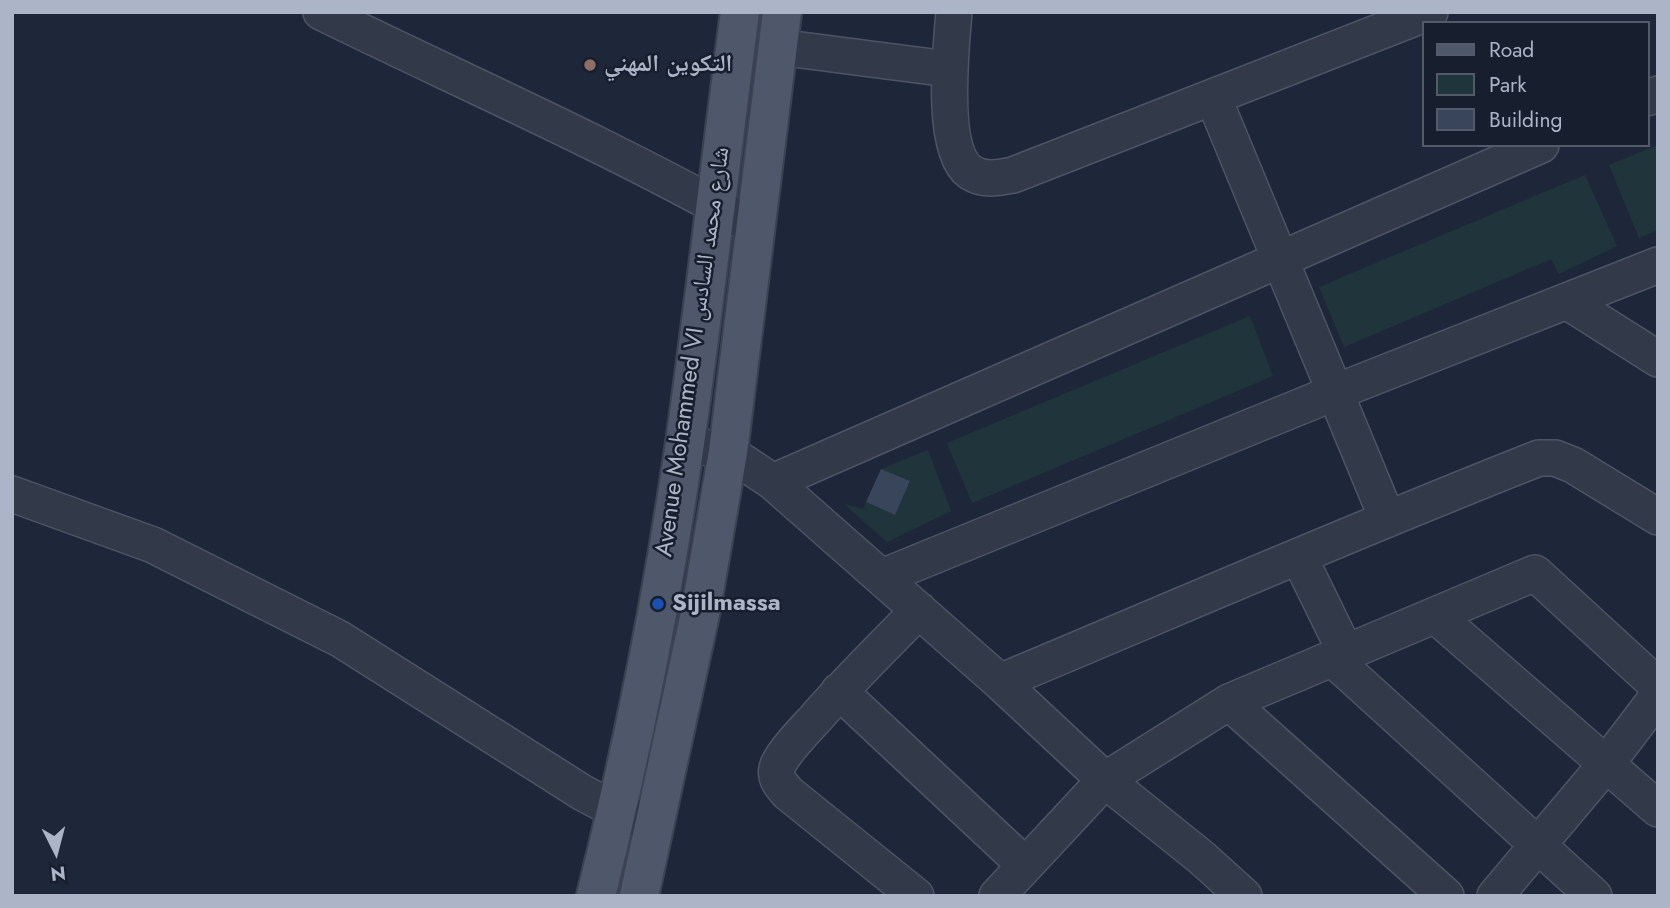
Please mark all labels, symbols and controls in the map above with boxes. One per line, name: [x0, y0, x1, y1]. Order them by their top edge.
legend: [1422, 21, 1649, 147]
text: Road: [1489, 35, 1534, 65]
place label: التكوين المهني: [604, 51, 732, 79]
marker: التكوين المهني: [582, 57, 598, 73]
text: Park: [1489, 70, 1526, 100]
text: Building: [1489, 105, 1562, 135]
street label: Avenue Mohammed VI شارع محمد السادس: [651, 145, 737, 559]
place label: Sijilmassa: [672, 590, 781, 618]
marker: Sijilmassa: [650, 596, 666, 612]
north arrow: [21, 817, 91, 887]
text: N: [49, 859, 67, 888]

